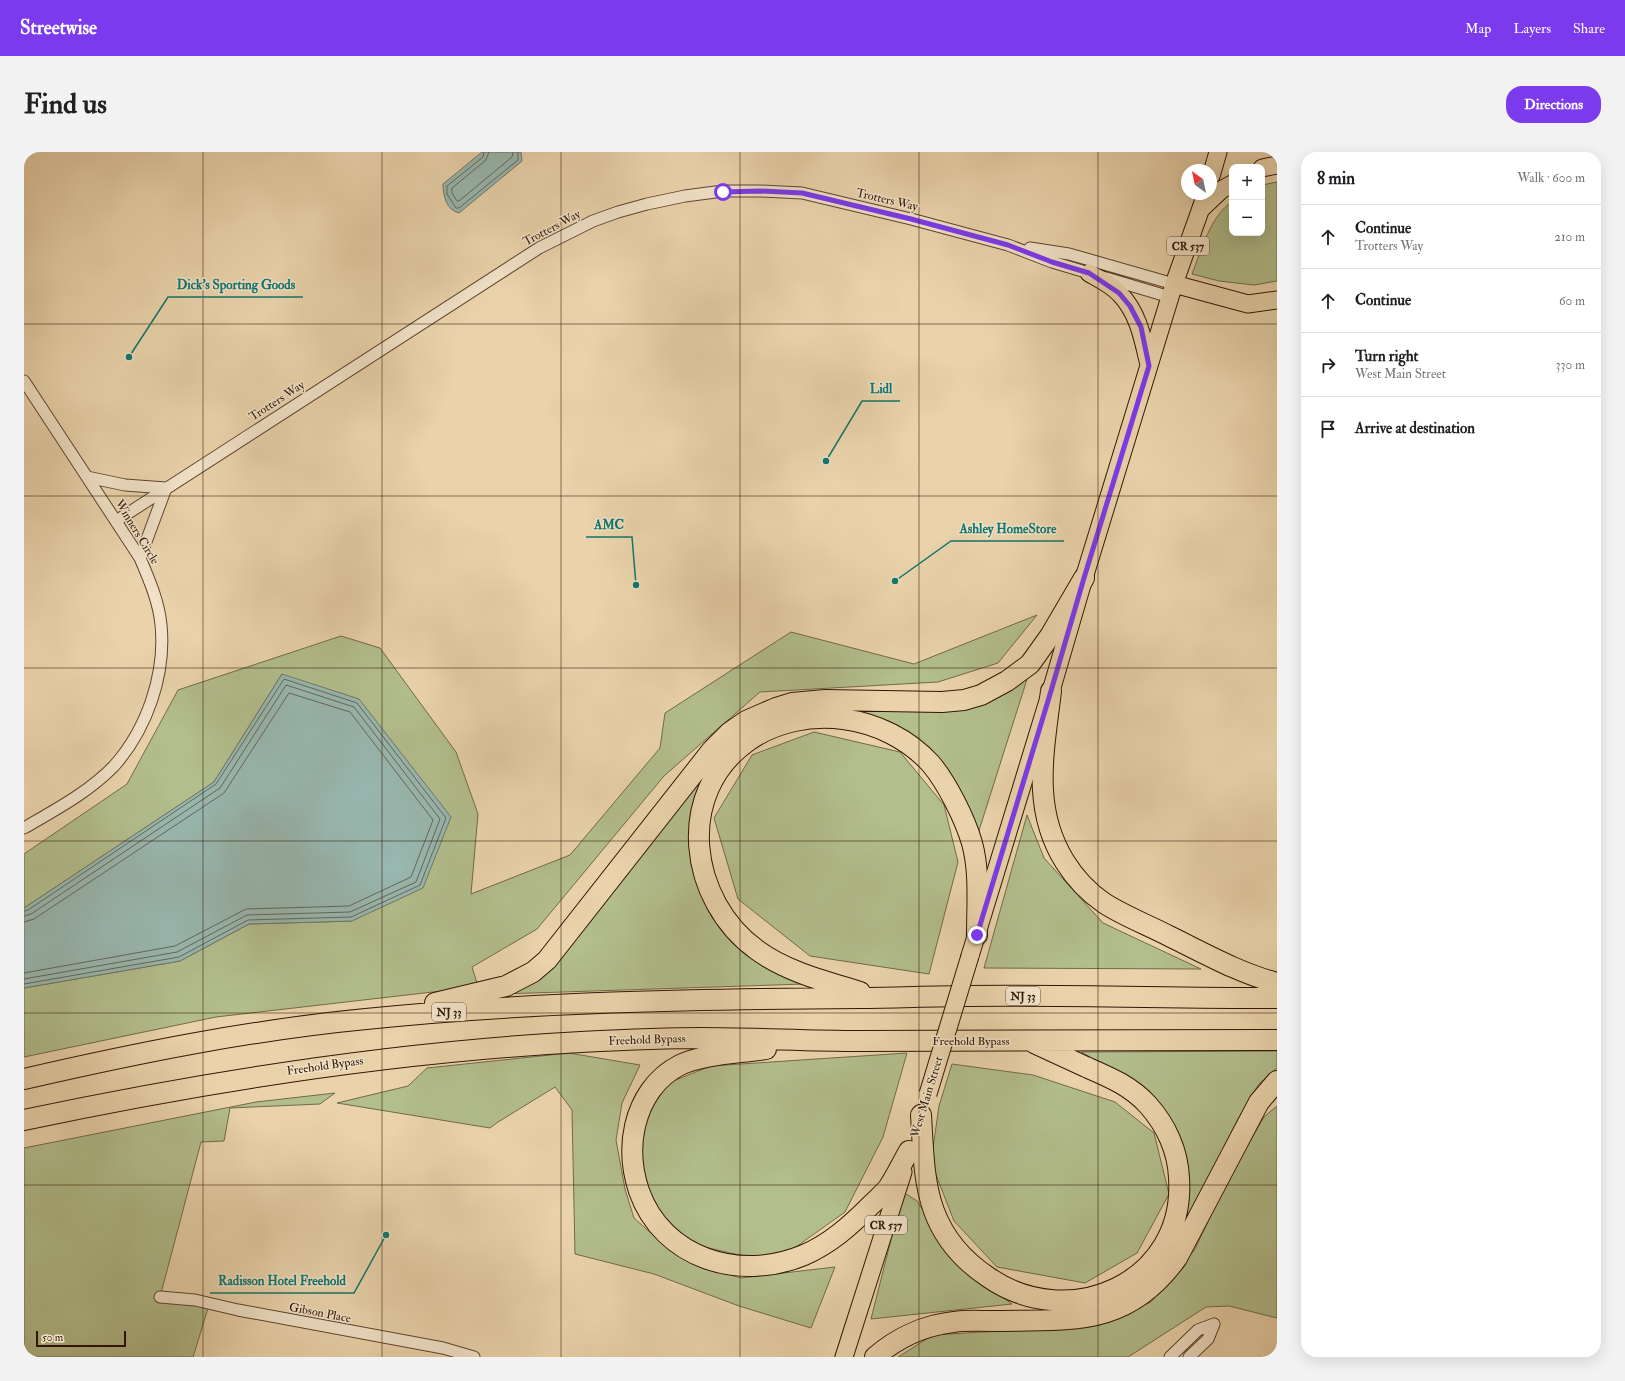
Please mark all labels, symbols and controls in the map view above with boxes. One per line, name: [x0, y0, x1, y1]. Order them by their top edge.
text: Streetwise: [20, 16, 97, 40]
text: Map: [1465, 20, 1491, 37]
text: Layers: [1513, 20, 1551, 37]
text: Share: [1573, 20, 1605, 37]
button: Directions: [1506, 86, 1601, 123]
text: Find us: [24, 87, 107, 122]
north arrow: [1181, 164, 1217, 200]
map controls: [1229, 164, 1265, 236]
button: +: [1229, 164, 1265, 200]
text: 8 min: [1317, 168, 1355, 189]
text: Walk · 600 m: [1517, 170, 1585, 186]
route start: [714, 183, 732, 201]
street label: Trotters Way: [855, 186, 920, 215]
button: −: [1229, 200, 1265, 236]
street label: Trotters Way: [521, 206, 584, 249]
text: Continue: [1355, 219, 1411, 238]
icon: ahead: [1317, 226, 1339, 248]
text: 210 m: [1554, 229, 1585, 245]
road number: CR 537: [1167, 237, 1209, 255]
text: Trotters Way: [1355, 238, 1423, 254]
callout: Dick's Sporting Goods: [168, 272, 303, 297]
text: Dick's Sporting Goods: [177, 277, 296, 294]
icon: ahead: [1317, 290, 1339, 312]
text: Continue: [1355, 291, 1411, 310]
text: 60 m: [1559, 293, 1585, 309]
text: Turn right: [1355, 347, 1418, 366]
icon: right: [1317, 354, 1339, 376]
text: 330 m: [1556, 357, 1585, 373]
text: West Main Street: [1355, 366, 1446, 382]
callout: Lidl: [862, 376, 900, 401]
street label: Trotters Way: [247, 377, 308, 424]
text: Lidl: [870, 381, 893, 397]
icon: arrive: [1317, 418, 1339, 440]
text: Arrive at destination: [1355, 419, 1475, 438]
street label: Winners Circle: [111, 496, 162, 567]
callout: AMC: [586, 512, 632, 537]
callout: Ashley HomeStore: [951, 516, 1064, 541]
text: AMC: [593, 517, 624, 533]
text: Ashley HomeStore: [959, 521, 1057, 538]
route end: [968, 926, 986, 944]
road number: NJ 33: [1006, 987, 1040, 1005]
road number: NJ 33: [432, 1003, 466, 1021]
street label: Freehold Bypass: [608, 1031, 686, 1049]
street label: Freehold Bypass: [932, 1034, 1010, 1049]
street label: Freehold Bypass: [286, 1053, 364, 1079]
street label: West Main Street: [907, 1055, 946, 1140]
road number: CR 537: [865, 1216, 907, 1234]
callout: Radisson Hotel Freehold: [210, 1268, 354, 1293]
text: Radisson Hotel Freehold: [218, 1273, 346, 1289]
street label: Gibson Place: [288, 1300, 352, 1326]
scale bar: [36, 1329, 126, 1348]
text: 50 m: [42, 1331, 63, 1344]

